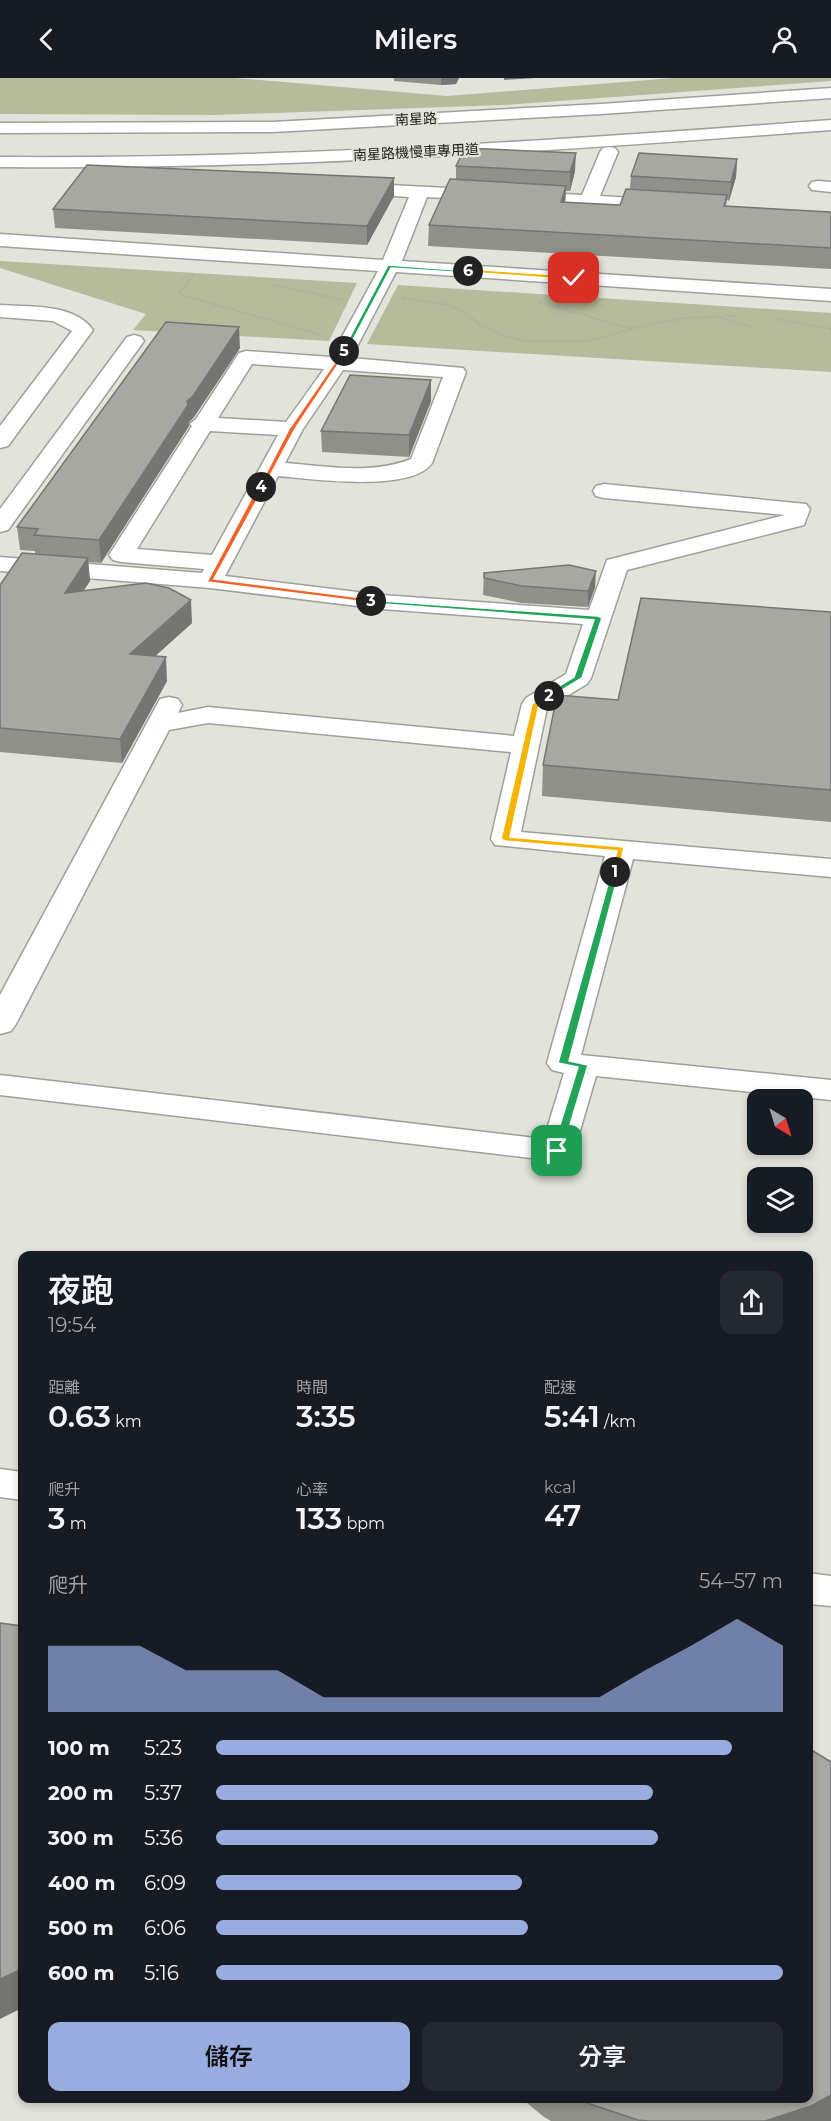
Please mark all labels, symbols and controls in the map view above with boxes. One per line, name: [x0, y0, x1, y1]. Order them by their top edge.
icon: back: [30, 23, 63, 56]
text: Milers: [374, 23, 457, 56]
icon: person: [768, 23, 801, 56]
street label: 南星路: [395, 109, 437, 129]
street label: 南星路機慢車專用道: [353, 140, 479, 164]
pin: [548, 252, 599, 303]
pin: 6: [453, 256, 483, 286]
text: 6: [463, 261, 473, 280]
icon: check: [557, 261, 590, 294]
pin: 5: [329, 336, 359, 366]
text: 5: [339, 341, 349, 360]
pin: 4: [246, 472, 276, 502]
text: 4: [255, 477, 267, 496]
pin: 3: [356, 586, 386, 616]
text: 3: [366, 591, 376, 610]
pin: 2: [534, 681, 564, 711]
text: 2: [544, 686, 554, 705]
pin: 1: [600, 857, 630, 887]
text: 1: [612, 862, 618, 881]
north arrow: [747, 1089, 813, 1155]
map controls: [747, 1089, 813, 1233]
pin: [531, 1125, 582, 1176]
icon: arrive: [540, 1134, 573, 1167]
button: layers: [747, 1167, 813, 1233]
text: 夜跑: [48, 1270, 114, 1310]
button: share: [720, 1271, 783, 1334]
text: 19:54: [48, 1313, 96, 1337]
text: 距離: [48, 1378, 80, 1397]
text: 時間: [296, 1378, 328, 1397]
text: 配速: [544, 1378, 576, 1397]
text: 0.63: [48, 1398, 111, 1435]
text: 3:35: [296, 1398, 355, 1435]
text: 5:41: [544, 1398, 600, 1435]
text: km: [111, 1412, 142, 1431]
text: /km: [600, 1412, 636, 1431]
text: kcal: [544, 1478, 576, 1497]
text: 爬升: [48, 1480, 80, 1499]
text: 心率: [296, 1480, 328, 1499]
text: 47: [544, 1497, 581, 1534]
text: 3: [48, 1500, 65, 1537]
text: 133: [296, 1500, 342, 1537]
text: m: [65, 1514, 87, 1533]
text: bpm: [342, 1514, 385, 1533]
text: 54–57 m: [699, 1569, 783, 1593]
text: 爬升: [48, 1573, 88, 1597]
text: 100 m: [48, 1736, 110, 1760]
text: 5:23: [144, 1736, 182, 1760]
text: 200 m: [48, 1781, 114, 1805]
text: 5:37: [144, 1781, 182, 1805]
text: 300 m: [48, 1826, 114, 1850]
text: 5:36: [144, 1826, 183, 1850]
text: 400 m: [48, 1871, 116, 1895]
text: 6:09: [144, 1871, 186, 1895]
text: 500 m: [48, 1916, 114, 1940]
text: 6:06: [144, 1916, 186, 1940]
text: 600 m: [48, 1961, 115, 1985]
text: 5:16: [144, 1961, 179, 1985]
button: 儲存: [48, 2022, 410, 2091]
button: 分享: [422, 2022, 783, 2091]

